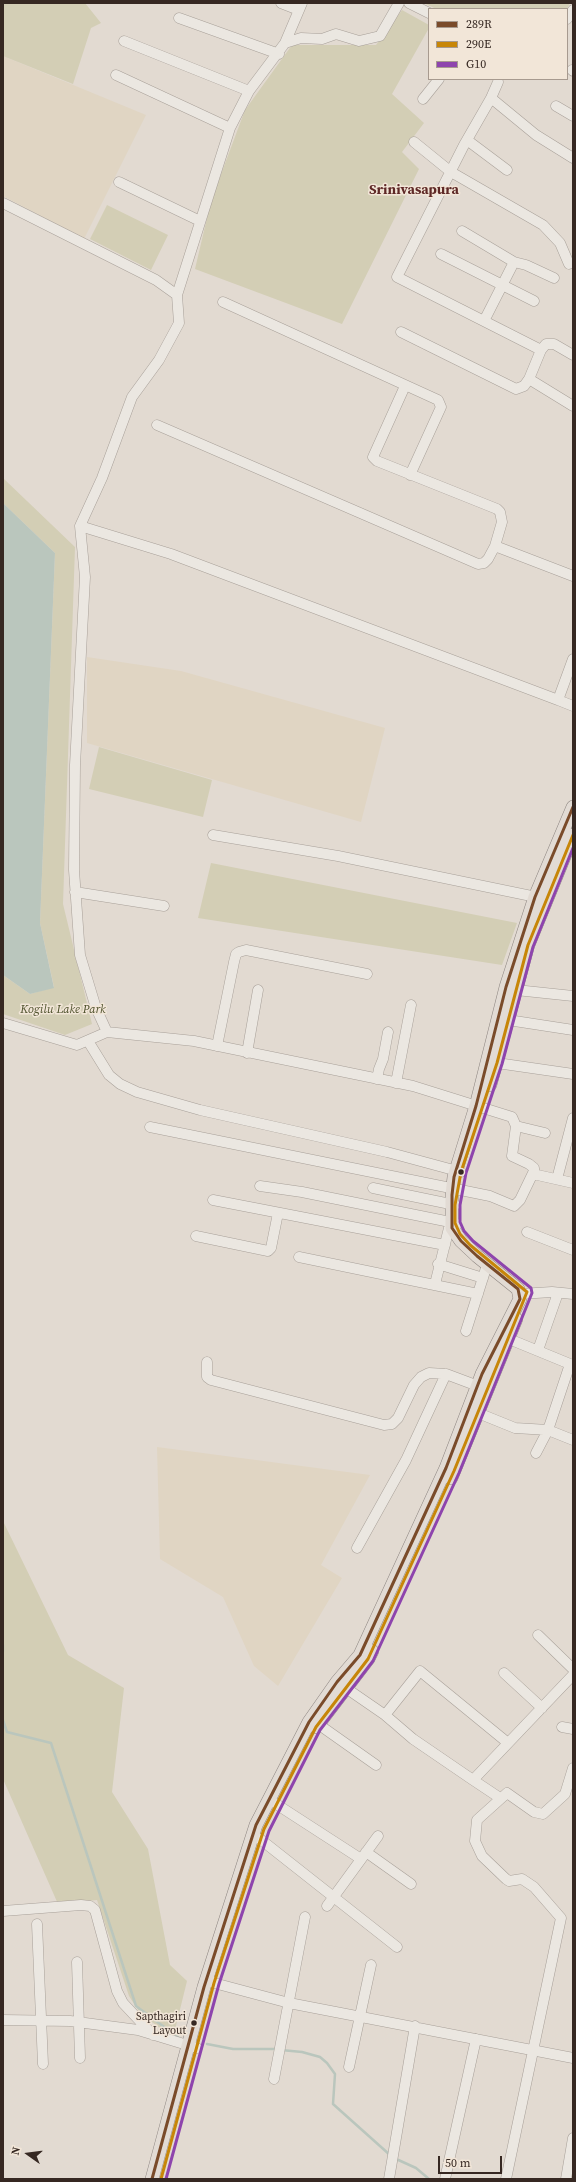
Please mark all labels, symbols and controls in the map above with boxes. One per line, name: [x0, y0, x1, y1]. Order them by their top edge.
legend: [428, 8, 568, 80]
text: 289R: [466, 16, 492, 32]
text: 290E: [466, 36, 491, 52]
text: G10: [466, 56, 486, 72]
district label: Srinivasapura: [369, 182, 459, 198]
park label: Kogilu Lake Park: [20, 1003, 106, 1017]
unlabelled marker: [456, 1167, 466, 1177]
place label: Sapthagiri Layout: [136, 2010, 186, 2036]
marker: Sapthagiri Layout: [189, 2018, 199, 2028]
north arrow: [8, 2134, 48, 2174]
text: N: [8, 2145, 24, 2157]
scale bar: [440, 2148, 504, 2174]
text: 50 m: [445, 2155, 471, 2171]

